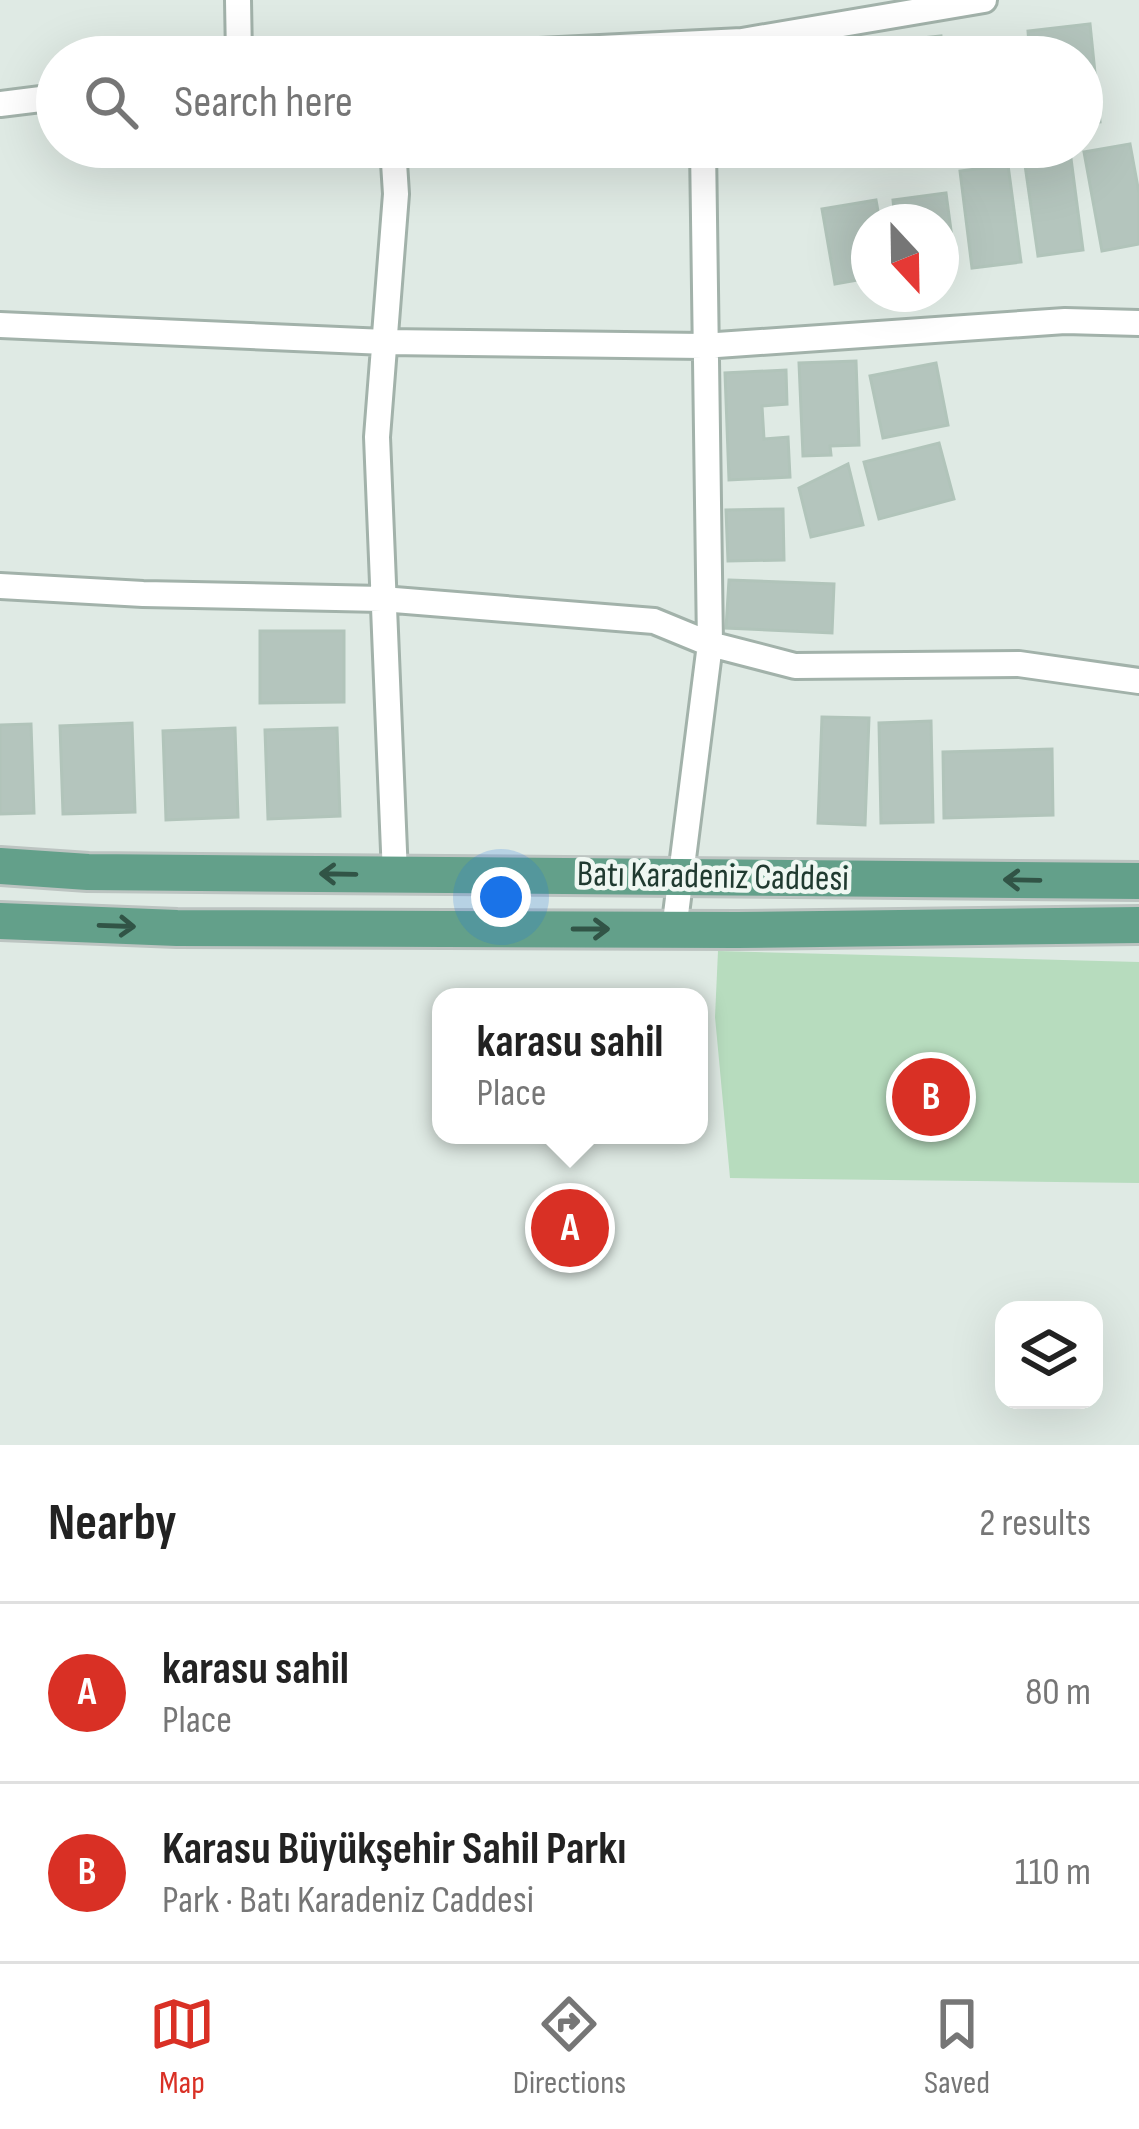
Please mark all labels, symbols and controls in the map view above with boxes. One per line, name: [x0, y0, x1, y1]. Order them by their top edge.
search box: [36, 36, 1103, 168]
icon: search: [78, 69, 144, 135]
text: Search here: [174, 75, 353, 130]
north arrow: [851, 204, 959, 312]
street label: Batı Karadeniz Caddesi: [577, 853, 849, 901]
one-way arrow: [319, 863, 358, 885]
your location: [471, 867, 531, 927]
one-way arrow: [1003, 869, 1042, 891]
one-way arrow: [97, 915, 136, 938]
one-way arrow: [571, 918, 610, 941]
popup: [432, 988, 708, 1144]
text: karasu sahil: [477, 1015, 663, 1070]
pin: B: [892, 1052, 970, 1142]
text: Place: [477, 1070, 546, 1117]
pin: A: [531, 1183, 609, 1273]
map controls: [995, 1301, 1103, 1409]
button: layers: [995, 1301, 1103, 1409]
text: Nearby: [48, 1493, 177, 1554]
text: 2 results: [979, 1500, 1091, 1547]
text: karasu sahil: [162, 1642, 349, 1697]
text: A: [78, 1669, 96, 1716]
text: 80 m: [1025, 1669, 1091, 1716]
text: Place: [162, 1697, 232, 1744]
text: Karasu Büyükşehir Sahil Parkı: [162, 1822, 626, 1877]
text: B: [78, 1849, 96, 1896]
text: 110 m: [1015, 1849, 1091, 1896]
text: Park · Batı Karadeniz Caddesi: [162, 1877, 534, 1924]
tab: Map: [149, 1991, 215, 2103]
tab: Directions: [513, 1991, 626, 2103]
tab: Saved: [924, 1991, 990, 2103]

